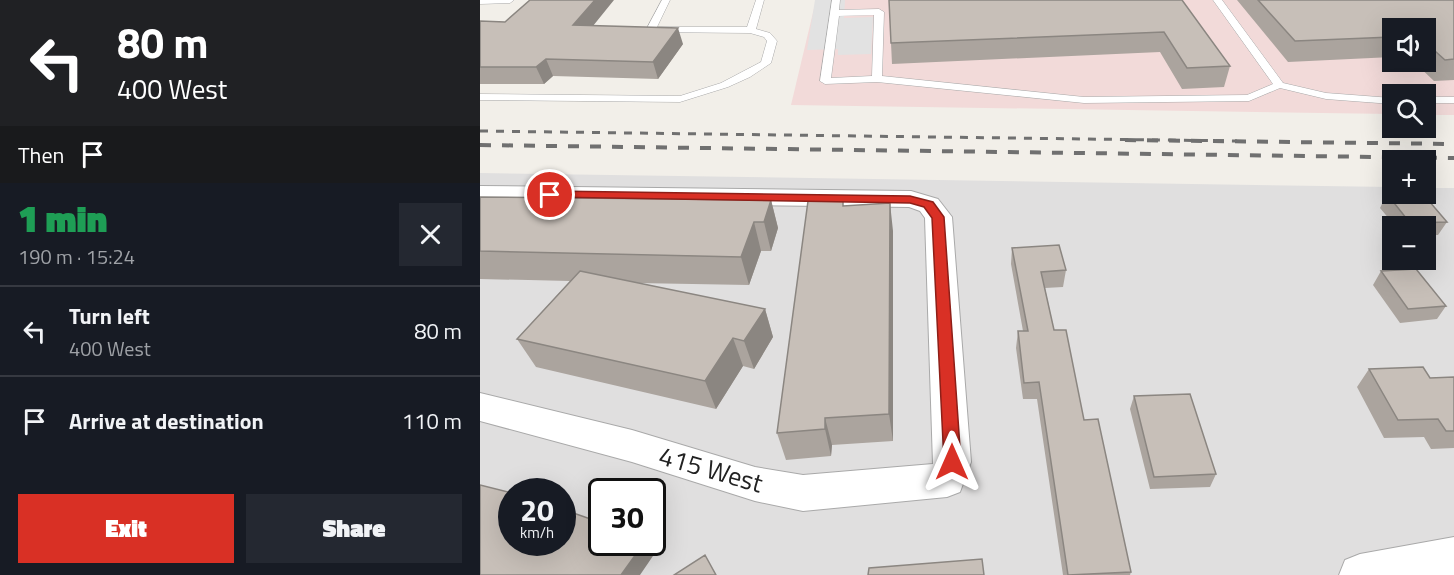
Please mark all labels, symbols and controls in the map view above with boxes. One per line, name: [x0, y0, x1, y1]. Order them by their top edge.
text: 80 m: [117, 10, 209, 74]
map controls: [1382, 18, 1436, 270]
button: sound: [1382, 18, 1436, 72]
icon: left: [18, 24, 96, 102]
text: 400 West: [117, 68, 227, 109]
button: search: [1382, 84, 1436, 138]
text: Then: [18, 138, 64, 172]
icon: arrive: [76, 138, 109, 171]
button: +: [1382, 150, 1436, 204]
pin: [524, 169, 575, 220]
icon: arrive: [533, 178, 566, 211]
text: 1 min: [18, 191, 107, 246]
button: close: [399, 203, 462, 266]
button: −: [1382, 216, 1436, 270]
text: 190 m · 15:24: [18, 241, 135, 272]
text: Turn left: [69, 299, 150, 333]
text: 80 m: [414, 314, 462, 348]
icon: left: [18, 315, 51, 348]
text: 400 West: [69, 333, 151, 364]
text: Arrive at destination: [69, 404, 264, 438]
text: 110 m: [402, 404, 462, 438]
icon: arrive: [18, 405, 51, 438]
position arrow: [920, 430, 984, 494]
street label: 415 West: [655, 436, 767, 502]
speed limit sign: 30: [588, 478, 666, 556]
text: 20: [520, 487, 554, 533]
button: Exit: [18, 494, 234, 563]
button: Share: [246, 494, 462, 563]
text: km/h: [520, 521, 554, 544]

